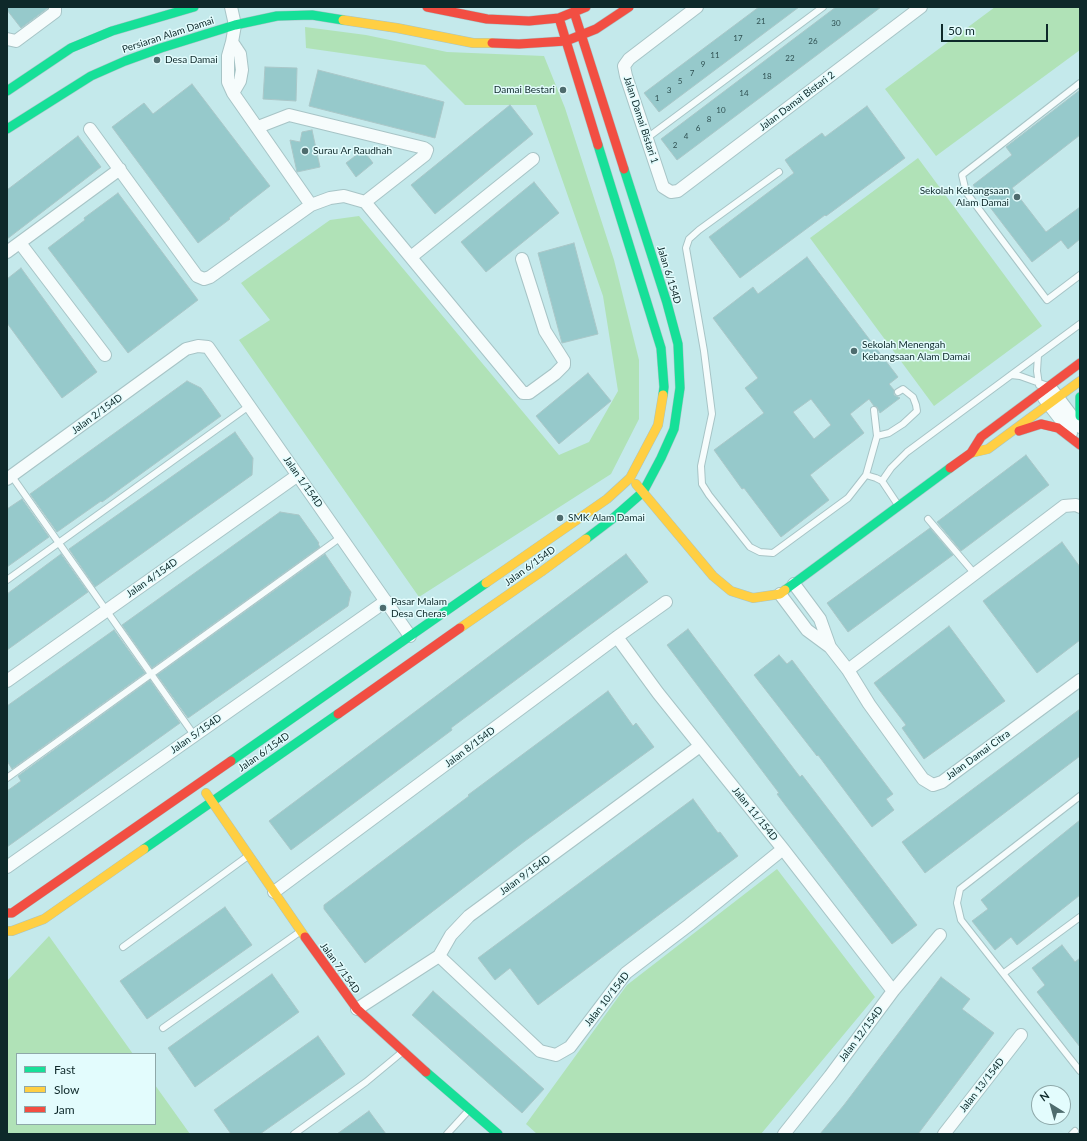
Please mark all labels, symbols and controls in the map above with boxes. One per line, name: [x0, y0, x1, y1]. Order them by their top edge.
street label: Persiaran Alam Damai: [121, 14, 215, 56]
house number: 21: [756, 16, 766, 26]
scale bar: [943, 16, 1050, 42]
house number: 30: [831, 18, 841, 28]
text: 50 m: [948, 23, 975, 38]
house number: 17: [733, 33, 743, 43]
house number: 26: [808, 36, 818, 46]
house number: 11: [710, 50, 720, 60]
house number: 22: [785, 53, 795, 63]
place label: Desa Damai: [165, 54, 218, 66]
marker: Desa Damai: [152, 55, 162, 65]
house number: 9: [701, 59, 705, 69]
house number: 7: [690, 68, 694, 78]
street label: Jalan Damai Bistari 2: [757, 69, 837, 133]
house number: 18: [762, 71, 772, 81]
street label: Jalan Damai Bistari 1: [621, 75, 661, 165]
house number: 5: [678, 76, 682, 86]
place label: Damai Bestari: [494, 84, 555, 96]
marker: Damai Bestari: [558, 85, 568, 95]
house number: 3: [667, 85, 671, 95]
house number: 14: [739, 88, 749, 98]
house number: 1: [655, 93, 659, 103]
house number: 10: [716, 105, 726, 115]
house number: 8: [707, 114, 711, 124]
house number: 6: [696, 123, 700, 133]
house number: 4: [684, 131, 688, 141]
house number: 2: [673, 140, 677, 150]
place label: Surau Ar Raudhah: [313, 145, 392, 157]
marker: Surau Ar Raudhah: [300, 146, 310, 156]
place label: Sekolah Kebangsaan Alam Damai: [920, 185, 1009, 208]
marker: Sekolah Kebangsaan Alam Damai: [1012, 192, 1022, 202]
street label: Jalan 6/154D: [655, 245, 683, 305]
place label: Sekolah Menengah Kebangsaan Alam Damai: [862, 339, 970, 362]
marker: Sekolah Menengah Kebangsaan Alam Damai: [849, 346, 859, 356]
street label: Jalan 2/154D: [69, 392, 125, 436]
street label: Jalan 1/154D: [281, 454, 325, 510]
place label: SMK Alam Damai: [568, 512, 645, 524]
marker: SMK Alam Damai: [555, 513, 565, 523]
street label: Jalan 6/154D: [502, 544, 558, 588]
street label: Jalan 4/154D: [124, 556, 180, 600]
place label: Pasar Malam Desa Cheras: [391, 596, 447, 620]
marker: Pasar Malam Desa Cheras: [378, 603, 388, 613]
street label: Jalan 5/154D: [168, 712, 224, 756]
street label: Jalan 8/154D: [443, 724, 497, 770]
street label: Jalan Damai Citra: [944, 728, 1012, 782]
street label: Jalan 6/154D: [236, 730, 292, 774]
street label: Jalan 11/154D: [730, 785, 780, 843]
street label: Jalan 9/154D: [497, 853, 553, 897]
street label: Jalan 7/154D: [318, 940, 362, 996]
street label: Jalan 10/154D: [582, 969, 632, 1029]
street label: Jalan 12/154D: [836, 1004, 886, 1064]
legend: [16, 1053, 156, 1125]
street label: Jalan 13/154D: [957, 1055, 1007, 1115]
text: Fast: [54, 1062, 75, 1077]
text: Slow: [54, 1082, 79, 1097]
north arrow: [1031, 1085, 1071, 1125]
text: N: [1037, 1088, 1051, 1104]
text: Jam: [54, 1102, 75, 1117]

